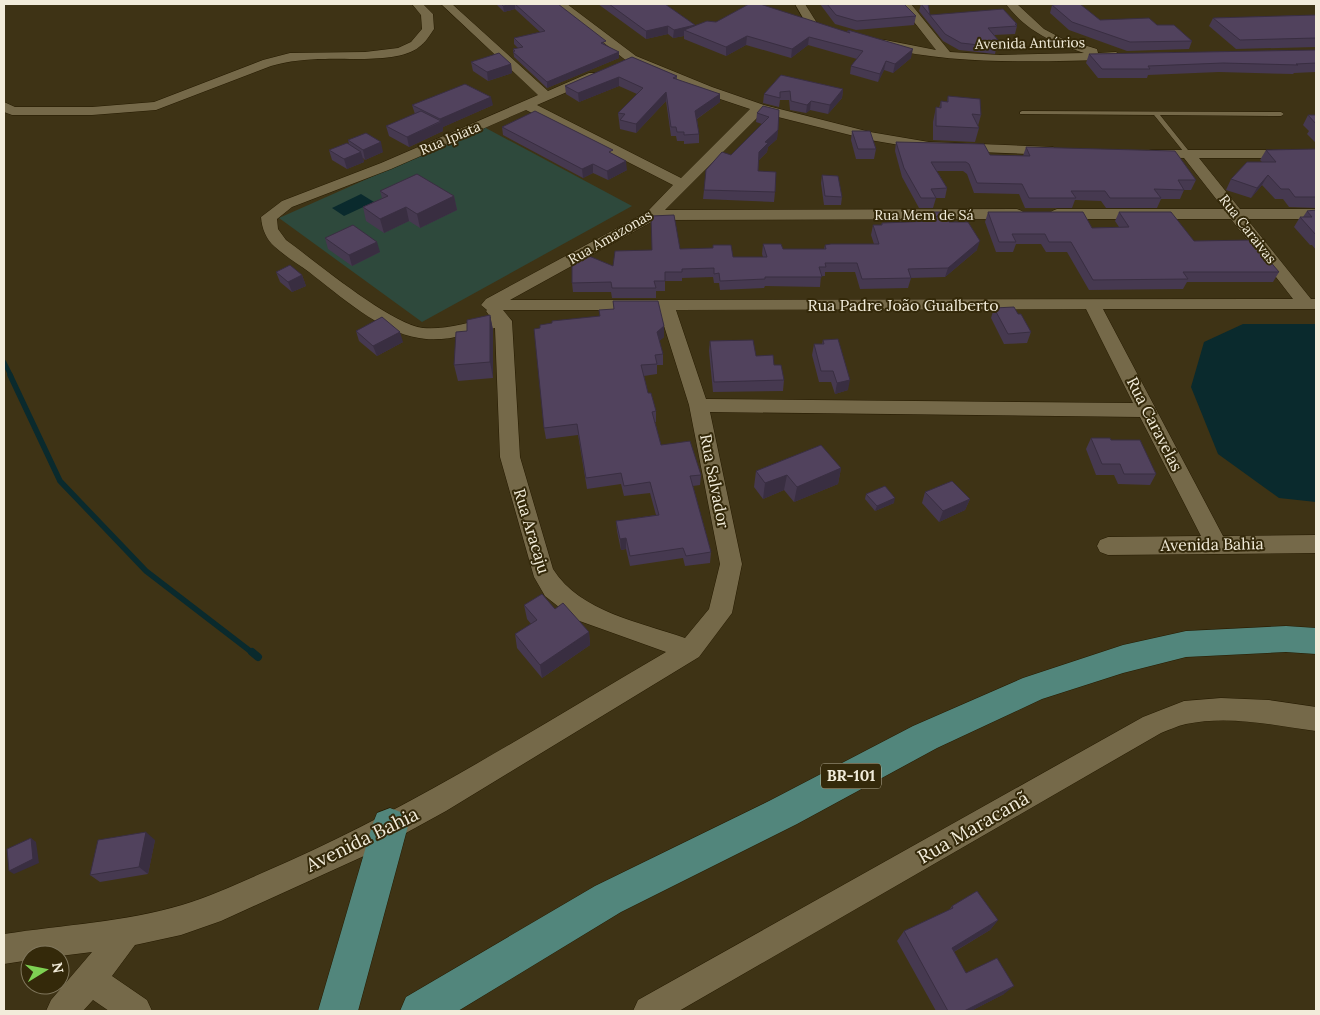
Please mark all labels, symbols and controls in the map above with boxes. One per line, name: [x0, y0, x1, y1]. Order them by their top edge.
street label: Avenida Antúrios: [974, 33, 1085, 53]
street label: Rua Ipiata: [417, 117, 483, 159]
street label: Rua Caraivas: [1215, 191, 1281, 267]
street label: Rua Amazonas: [565, 206, 655, 268]
street label: Rua Mem de Sá: [874, 206, 974, 224]
street label: Rua Padre João Gualberto: [807, 295, 999, 315]
street label: Rua Caravelas: [1123, 374, 1187, 474]
street label: Rua Salvador: [696, 432, 734, 530]
street label: Rua Aracaju: [510, 486, 555, 576]
street label: Avenida Bahia: [1159, 533, 1264, 555]
road number: BR-101: [821, 764, 881, 788]
street label: Rua Maracanã: [913, 785, 1033, 869]
street label: Avenida Bahia: [301, 801, 422, 877]
north arrow: [20, 945, 70, 995]
text: N: [48, 961, 68, 975]

